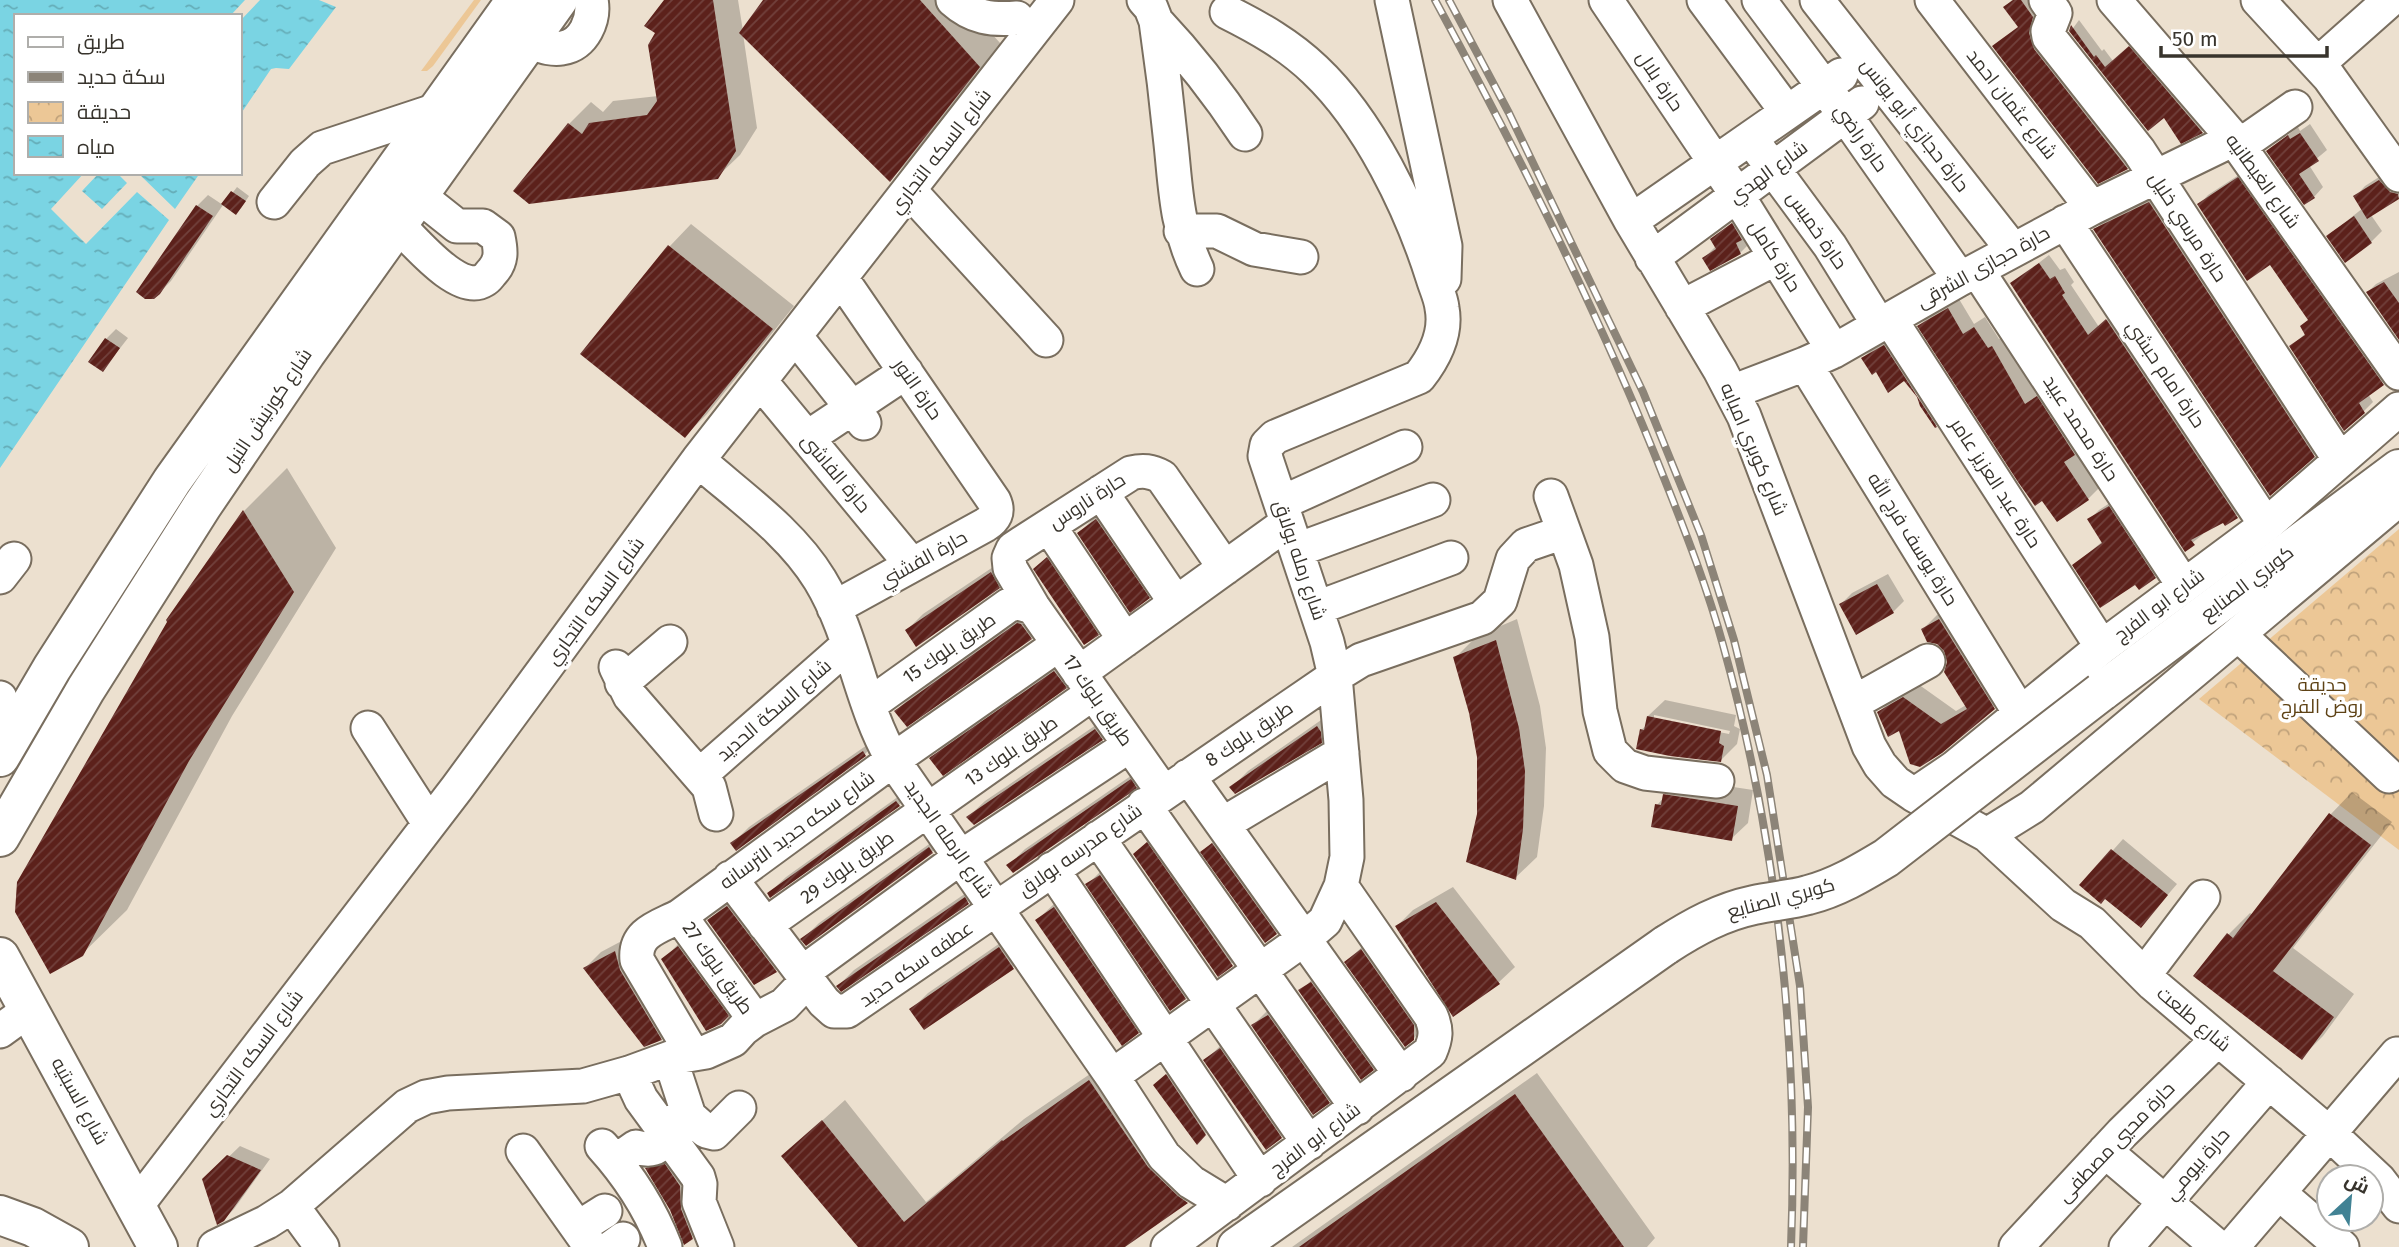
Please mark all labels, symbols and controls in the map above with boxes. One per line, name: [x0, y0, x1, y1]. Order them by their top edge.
legend: [14, 14, 242, 175]
scale bar: [2161, 14, 2327, 58]
text: 50 m: [2172, 26, 2218, 52]
text: طريق: [77, 29, 125, 55]
street label: شارع عثمان احمد: [1960, 44, 2062, 165]
street label: حارة بلال: [1632, 46, 1688, 116]
street label: حارة حجازي أبو يونس: [1853, 54, 1974, 198]
text: سكة حديد: [77, 64, 166, 90]
street label: شارع السكه التجاري: [884, 84, 998, 220]
text: حديقة: [77, 99, 131, 125]
street label: حارة راضي: [1827, 100, 1893, 178]
street label: شارع الغيطانيه: [2219, 129, 2305, 234]
text: مياه: [77, 134, 115, 160]
street label: شارع الهدي: [1724, 136, 1814, 211]
street label: حارة مرسي خليل: [2141, 168, 2232, 288]
street label: حارة خميس: [1782, 187, 1852, 273]
street label: حارة كامل: [1744, 216, 1806, 296]
street label: حارة حجازى الشرقى: [1912, 221, 2054, 313]
street label: حارة امام حبشي: [2119, 316, 2210, 434]
street label: شارع كورنيش النيل: [217, 344, 318, 477]
street label: حارة النور: [888, 353, 947, 424]
street label: حارة محمد عبيد: [2038, 371, 2124, 485]
street label: شارع كوبري امبابه: [1713, 379, 1792, 520]
street label: حارة عبد العزيز عامر: [1945, 413, 2046, 552]
street label: حارة الفاشى: [796, 429, 876, 517]
street label: حارة ناروس: [1045, 468, 1129, 534]
street label: حارة يوسف فرج الله: [1861, 468, 1964, 611]
street label: شارع رمله بولاق: [1267, 497, 1331, 624]
street label: حارة الفشني: [875, 525, 973, 595]
street label: شارع السكه التجاري: [541, 533, 651, 671]
street label: كوبري الصنايع: [2196, 541, 2300, 628]
street label: شارع ابو الفرج: [2109, 564, 2210, 648]
street label: طريق بلوك 15: [898, 608, 1000, 689]
street label: طريق بلوك 17: [1057, 650, 1138, 751]
street label: شارع السكة الحديد: [712, 654, 837, 768]
park label: حديقة روض الفرج: [2281, 673, 2363, 720]
street label: طريق بلوك 8: [1201, 696, 1298, 773]
street label: طريق بلوك 13: [960, 711, 1062, 792]
street label: شارع سكه حديد الترسانه: [715, 766, 880, 896]
street label: شارع الرمله الجديد: [898, 775, 998, 904]
street label: شارع مدرسه بولاق: [1014, 799, 1147, 903]
street label: طريق بلوك 29: [796, 826, 899, 909]
street label: كوبري الصنايع: [1725, 873, 1838, 926]
street label: عطفه سكه حديد: [855, 916, 977, 1012]
street label: طريق بلوك 27: [677, 917, 758, 1019]
street label: شارع طلعت: [2151, 981, 2236, 1058]
street label: شارع السكه التجاري: [198, 985, 310, 1122]
street label: شارع السبتيه: [45, 1053, 113, 1150]
street label: حارة محيي مصطفى: [2053, 1077, 2179, 1207]
street label: شارع ابو الفرج: [1265, 1098, 1366, 1182]
street label: حارة بيومي: [2159, 1123, 2237, 1207]
north arrow: [2315, 1163, 2385, 1233]
text: ش: [2341, 1167, 2373, 1199]

